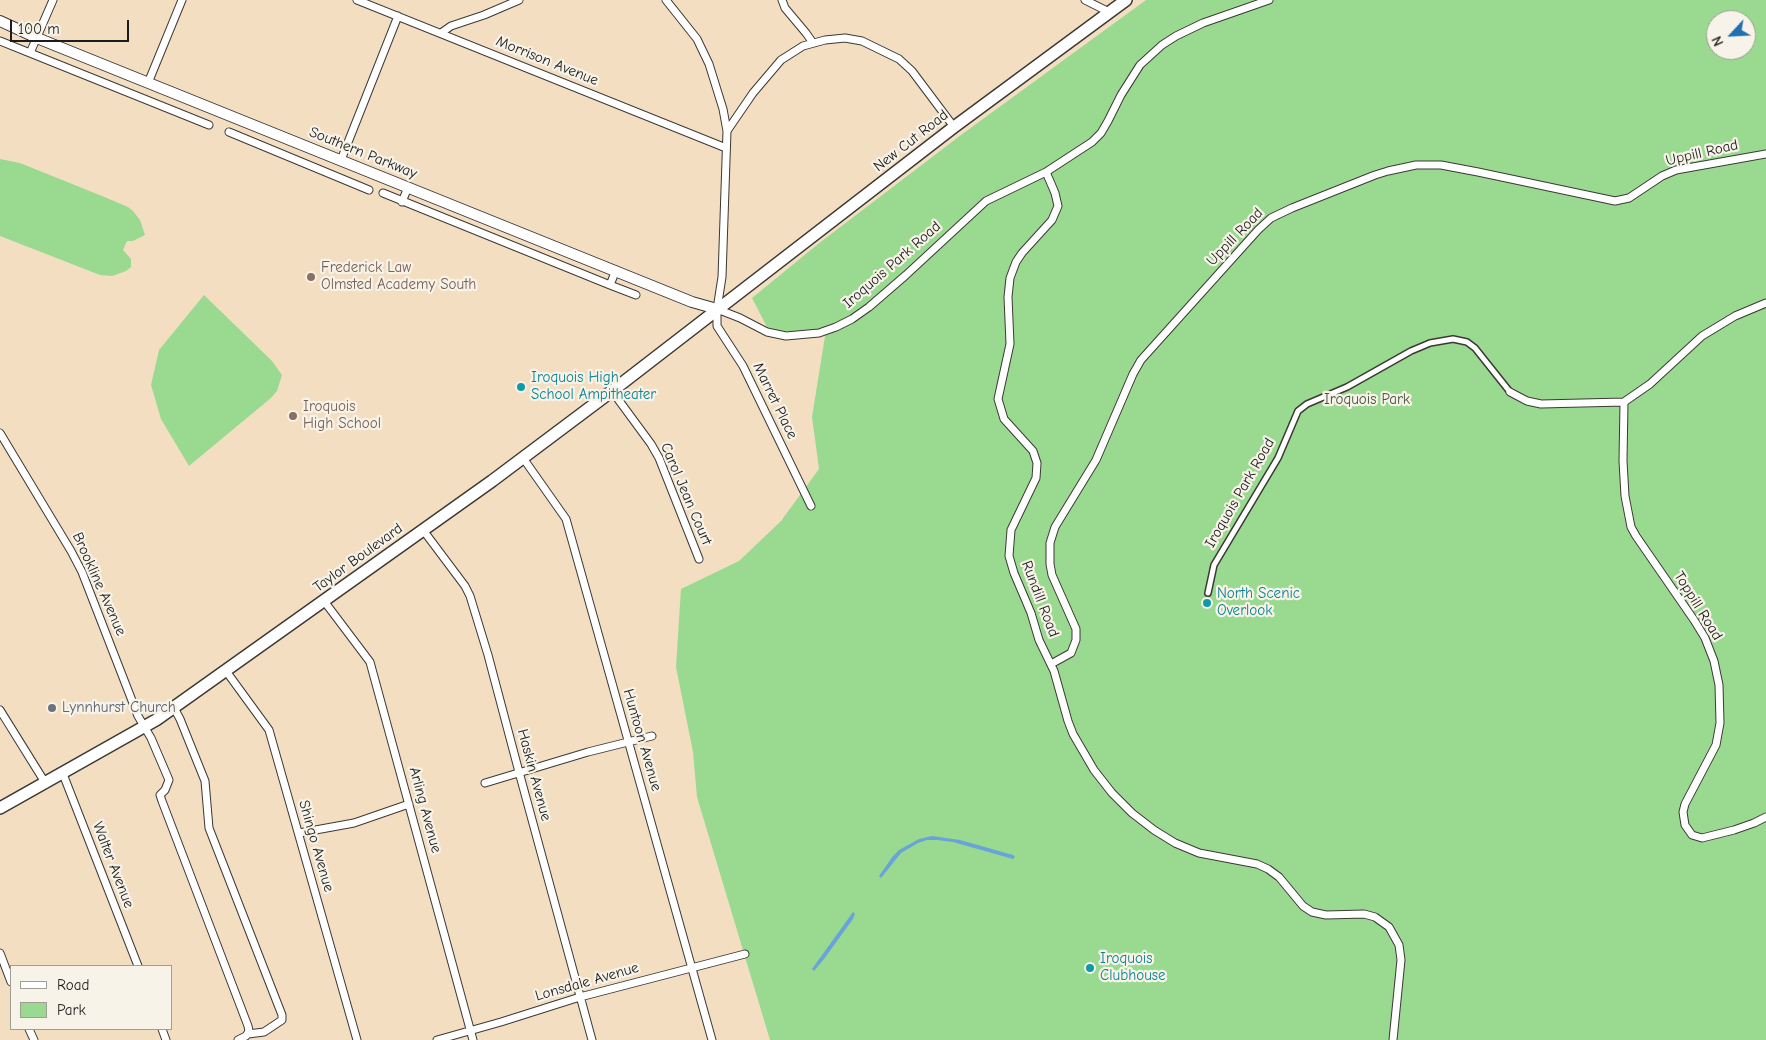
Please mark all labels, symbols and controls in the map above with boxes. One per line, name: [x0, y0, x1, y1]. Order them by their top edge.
scale bar: [12, 10, 131, 42]
north arrow: [1706, 10, 1756, 60]
text: 100 m: [18, 20, 60, 38]
street label: Morrison Avenue: [493, 32, 601, 90]
text: N: [1708, 33, 1727, 49]
street label: New Cut Road: [870, 106, 952, 176]
street label: Southern Parkway: [306, 123, 420, 183]
street label: Uppill Road: [1664, 136, 1740, 170]
street label: Uppill Road: [1203, 204, 1267, 270]
street label: Iroquois Park Road: [839, 218, 945, 312]
place label: Frederick Law Olmsted Academy South: [321, 259, 476, 294]
marker: Frederick Law Olmsted Academy South: [305, 271, 317, 283]
street label: Marret Place: [749, 360, 801, 442]
place label: Iroquois High School Ampitheater: [531, 369, 656, 404]
marker: Iroquois High School Ampitheater: [515, 381, 527, 393]
park label: Iroquois Park: [1324, 391, 1410, 409]
place label: Iroquois High School: [303, 398, 381, 433]
marker: Iroquois High School: [287, 410, 299, 422]
street label: Iroquois Park Road: [1201, 435, 1279, 551]
street label: Carol Jean Court: [656, 440, 716, 548]
street label: Taylor Boulevard: [310, 520, 406, 596]
street label: Brookline Avenue: [68, 529, 130, 639]
street label: Rundill Road: [1017, 558, 1063, 640]
street label: Toppill Road: [1670, 568, 1726, 644]
place label: North Scenic Overlook: [1217, 585, 1300, 620]
marker: North Scenic Overlook: [1201, 597, 1213, 609]
street label: Huntoon Avenue: [619, 687, 665, 793]
place label: Lynnhurst Church: [62, 699, 176, 717]
marker: Lynnhurst Church: [46, 702, 58, 714]
street label: Haskin Avenue: [513, 727, 555, 823]
street label: Arling Avenue: [405, 765, 445, 855]
street label: Shingo Avenue: [294, 798, 338, 894]
street label: Walter Avenue: [88, 819, 138, 911]
place label: Iroquois Clubhouse: [1100, 950, 1166, 985]
street label: Lonsdale Avenue: [533, 959, 641, 1005]
marker: Iroquois Clubhouse: [1084, 962, 1096, 974]
legend: [10, 965, 172, 1030]
text: Road: [57, 976, 89, 994]
text: Park: [57, 1001, 86, 1019]

